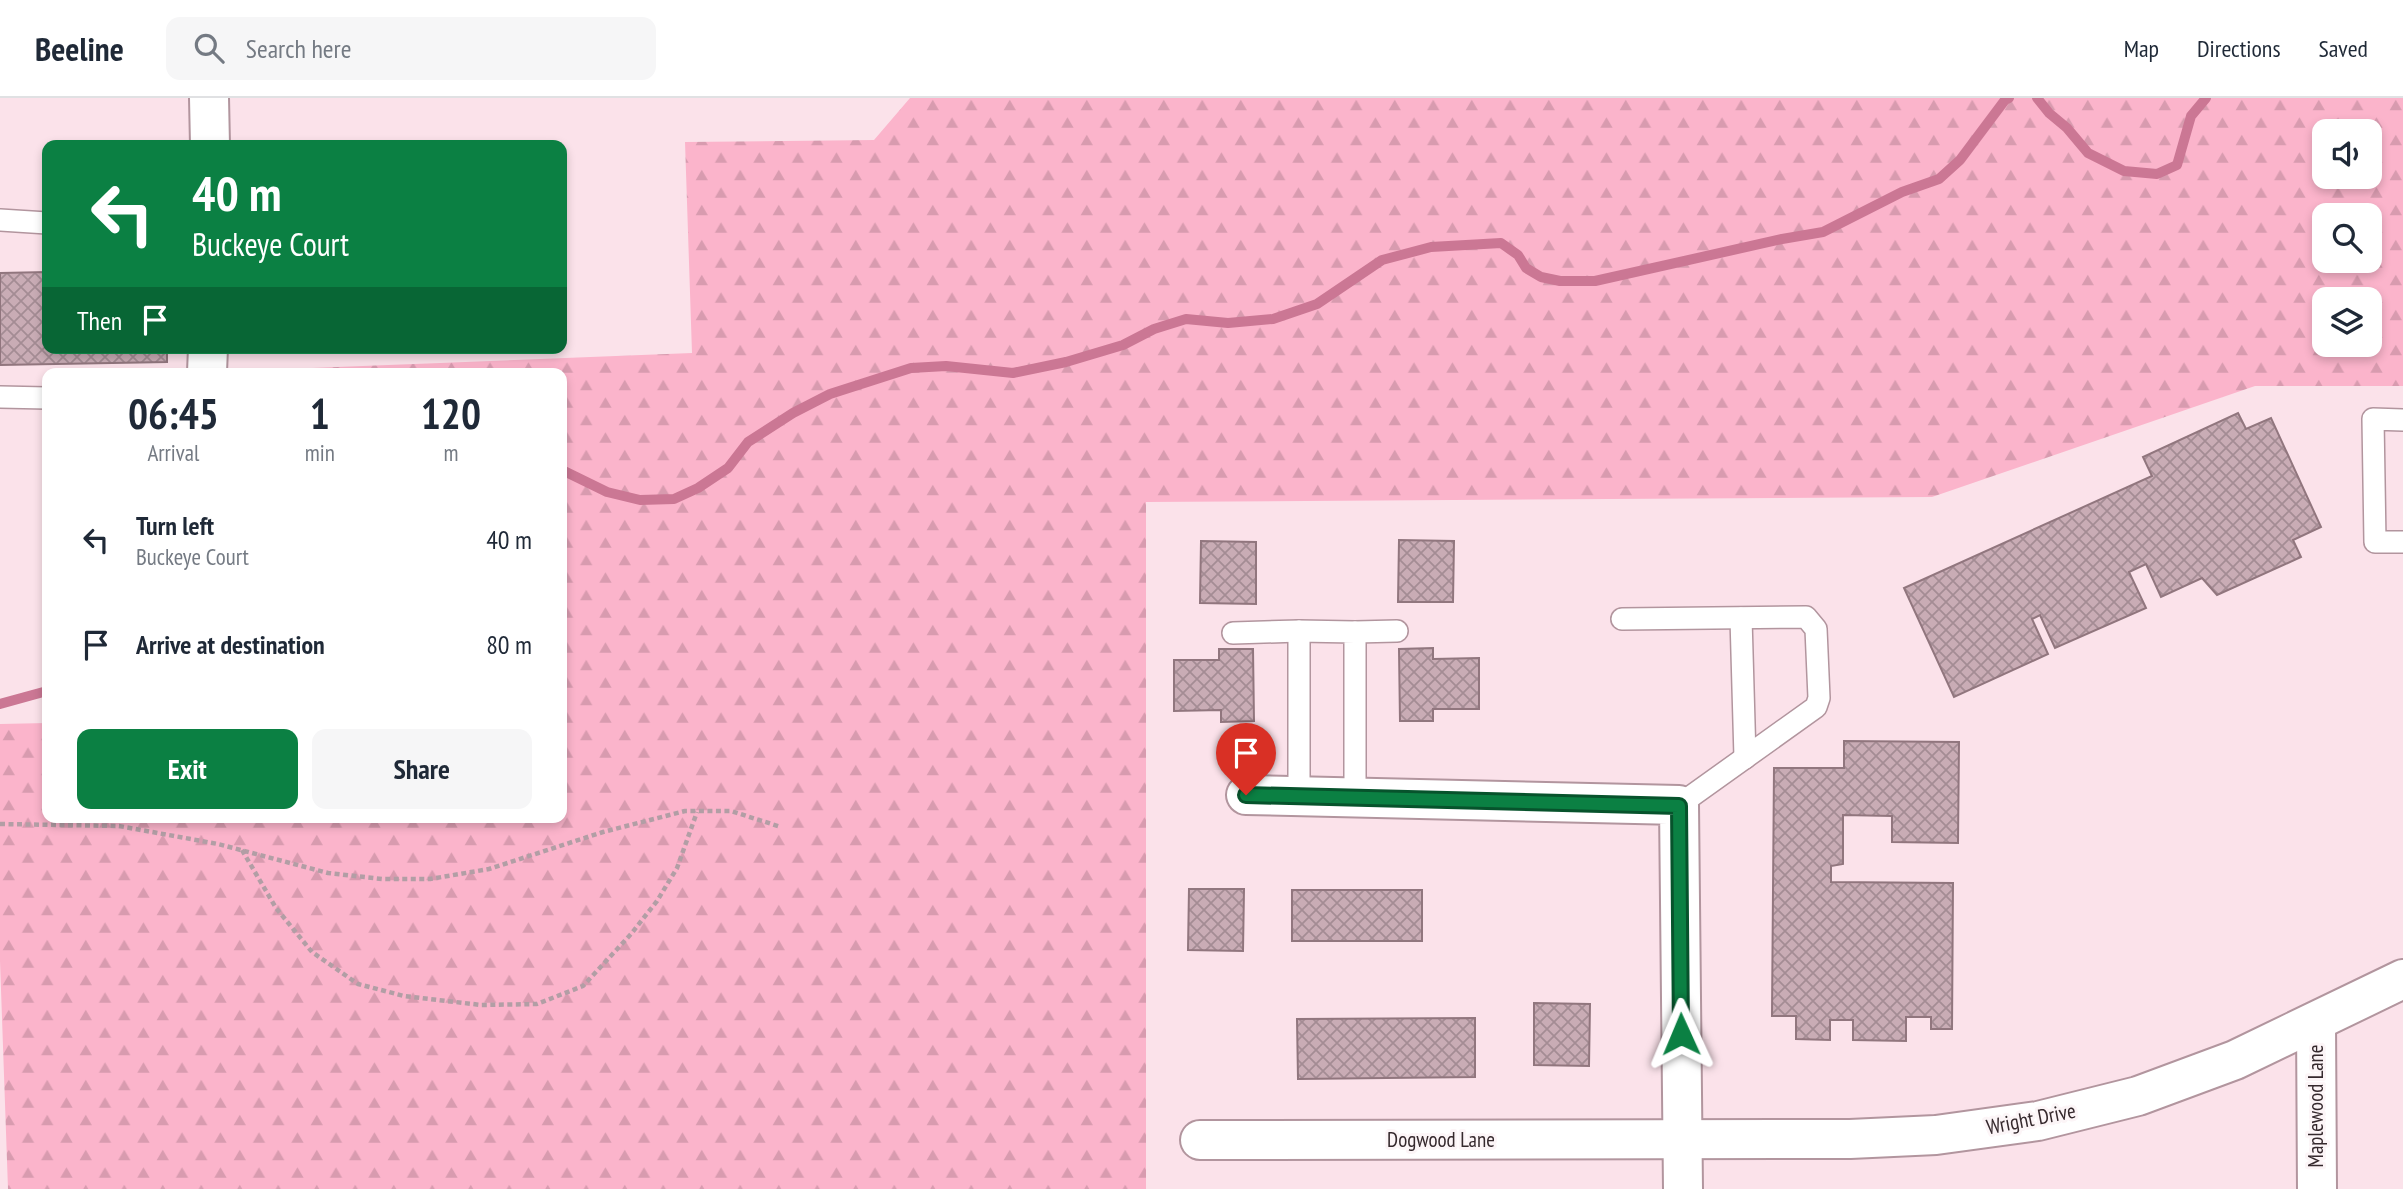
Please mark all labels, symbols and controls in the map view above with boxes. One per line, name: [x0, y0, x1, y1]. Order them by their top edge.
search box: [166, 17, 656, 80]
text: Beeline: [35, 27, 124, 70]
icon: search: [190, 29, 228, 67]
text: Search here: [246, 32, 351, 65]
text: Map: [2124, 33, 2159, 64]
text: Directions: [2197, 33, 2281, 64]
text: Saved: [2319, 33, 2368, 64]
map controls: [2312, 119, 2382, 357]
button: sound: [2312, 119, 2382, 189]
text: 40 m: [192, 161, 281, 225]
icon: left: [77, 168, 168, 259]
button: search: [2312, 203, 2382, 273]
text: Buckeye Court: [192, 223, 349, 265]
button: layers: [2312, 287, 2382, 357]
icon: arrive: [136, 301, 174, 339]
text: Then: [77, 304, 122, 337]
text: 06:45: [128, 386, 219, 441]
text: 1: [310, 386, 330, 441]
text: 120: [421, 386, 481, 441]
text: Arrival: [147, 438, 199, 467]
text: min: [305, 438, 335, 467]
text: m: [443, 438, 458, 467]
text: Turn left: [136, 509, 214, 542]
icon: left: [77, 521, 115, 559]
text: 40 m: [486, 523, 532, 556]
text: Buckeye Court: [136, 542, 249, 571]
icon: arrive: [77, 626, 115, 664]
text: Arrive at destination: [136, 628, 325, 661]
text: 80 m: [486, 628, 532, 661]
pin: [1216, 723, 1276, 795]
button: Exit: [77, 729, 298, 809]
button: Share: [312, 729, 532, 809]
icon: arrive: [1227, 734, 1265, 772]
position arrow: [1644, 997, 1718, 1071]
street label: Maplewood Lane: [2302, 1045, 2329, 1167]
street label: Wright Drive: [1984, 1097, 2078, 1140]
street label: Dogwood Lane: [1387, 1126, 1495, 1153]

